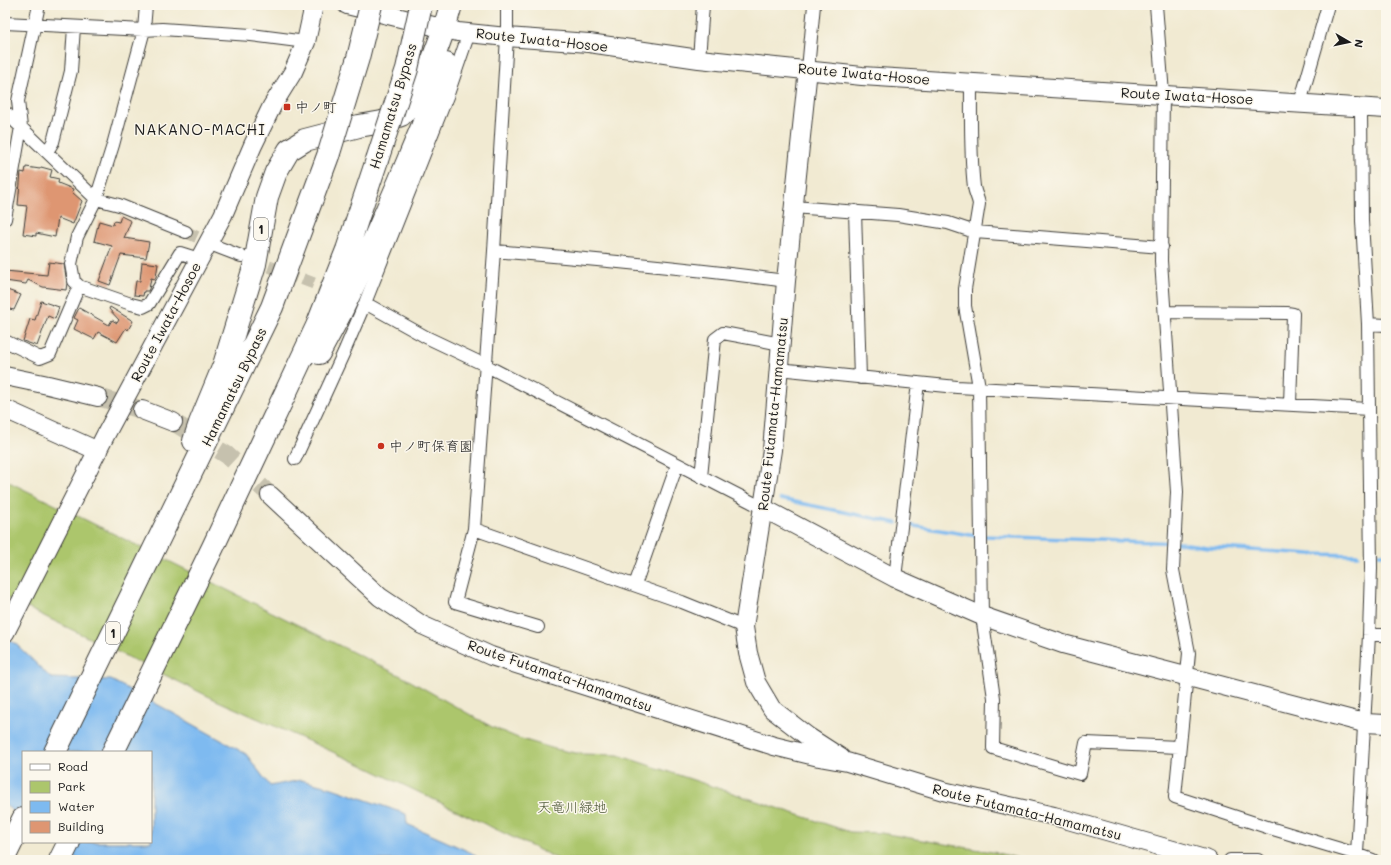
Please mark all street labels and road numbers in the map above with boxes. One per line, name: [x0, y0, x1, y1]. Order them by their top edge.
street label: Route Iwata-Hosoe: [475, 23, 609, 56]
street label: Hamamatsu Bypass: [364, 41, 421, 171]
street label: Route Iwata-Hosoe: [797, 58, 931, 89]
street label: Route Iwata-Hosoe: [1120, 83, 1254, 108]
road number: 1: [254, 218, 268, 240]
street label: Route Iwata-Hosoe: [126, 259, 205, 385]
street label: Route Futamata-Hamamatsu: [753, 316, 792, 512]
street label: Hamamatsu Bypass: [196, 324, 271, 450]
road number: 1: [106, 622, 120, 644]
street label: Route Futamata-Hamamatsu: [465, 635, 655, 716]
street label: Route Futamata-Hamamatsu: [931, 779, 1124, 844]

